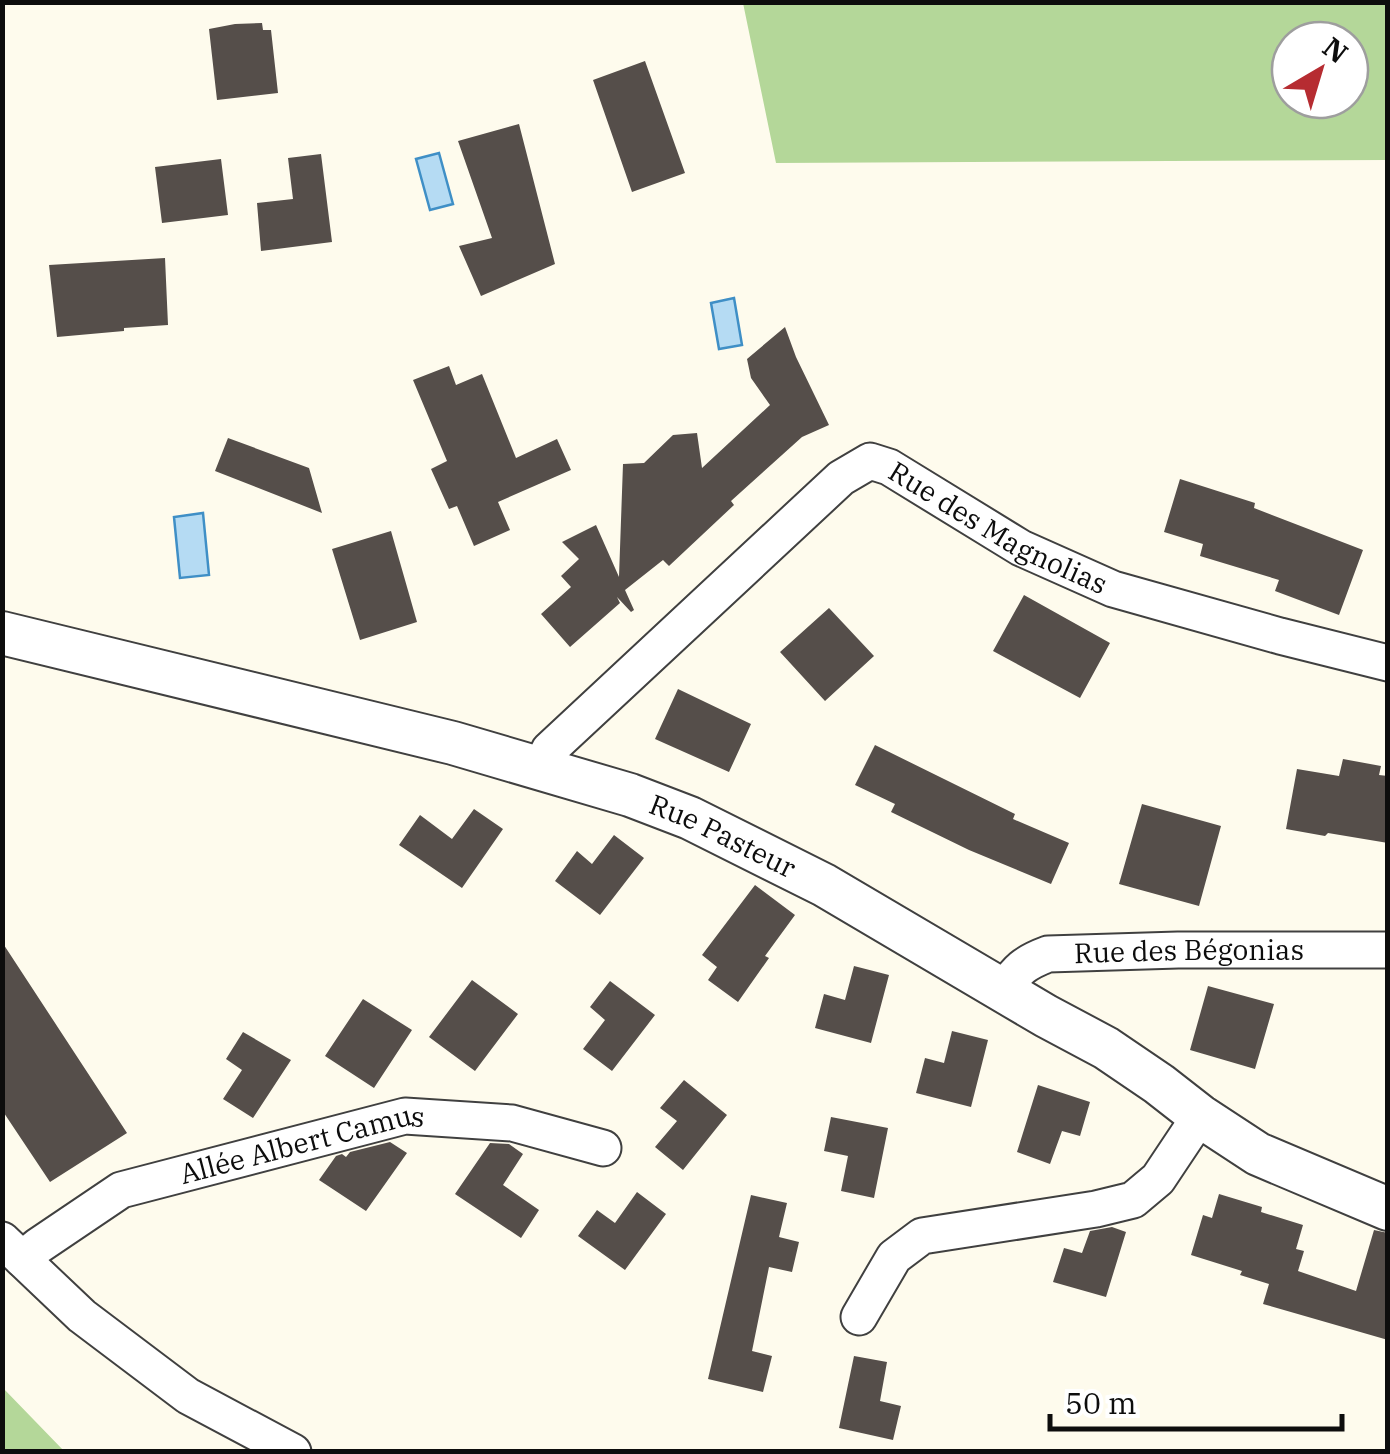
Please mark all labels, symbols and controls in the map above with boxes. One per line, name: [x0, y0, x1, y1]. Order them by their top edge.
north arrow: [1270, 20, 1370, 120]
text: N: [1316, 29, 1356, 71]
street label: Rue des Magnolias: [882, 452, 1113, 602]
street label: Rue Pasteur: [644, 785, 803, 886]
street label: Rue des Bégonias: [1073, 931, 1304, 971]
street label: Allée Albert Camus: [176, 1096, 426, 1192]
scale bar: [1050, 1369, 1342, 1431]
text: 50 m: [1065, 1383, 1137, 1422]

